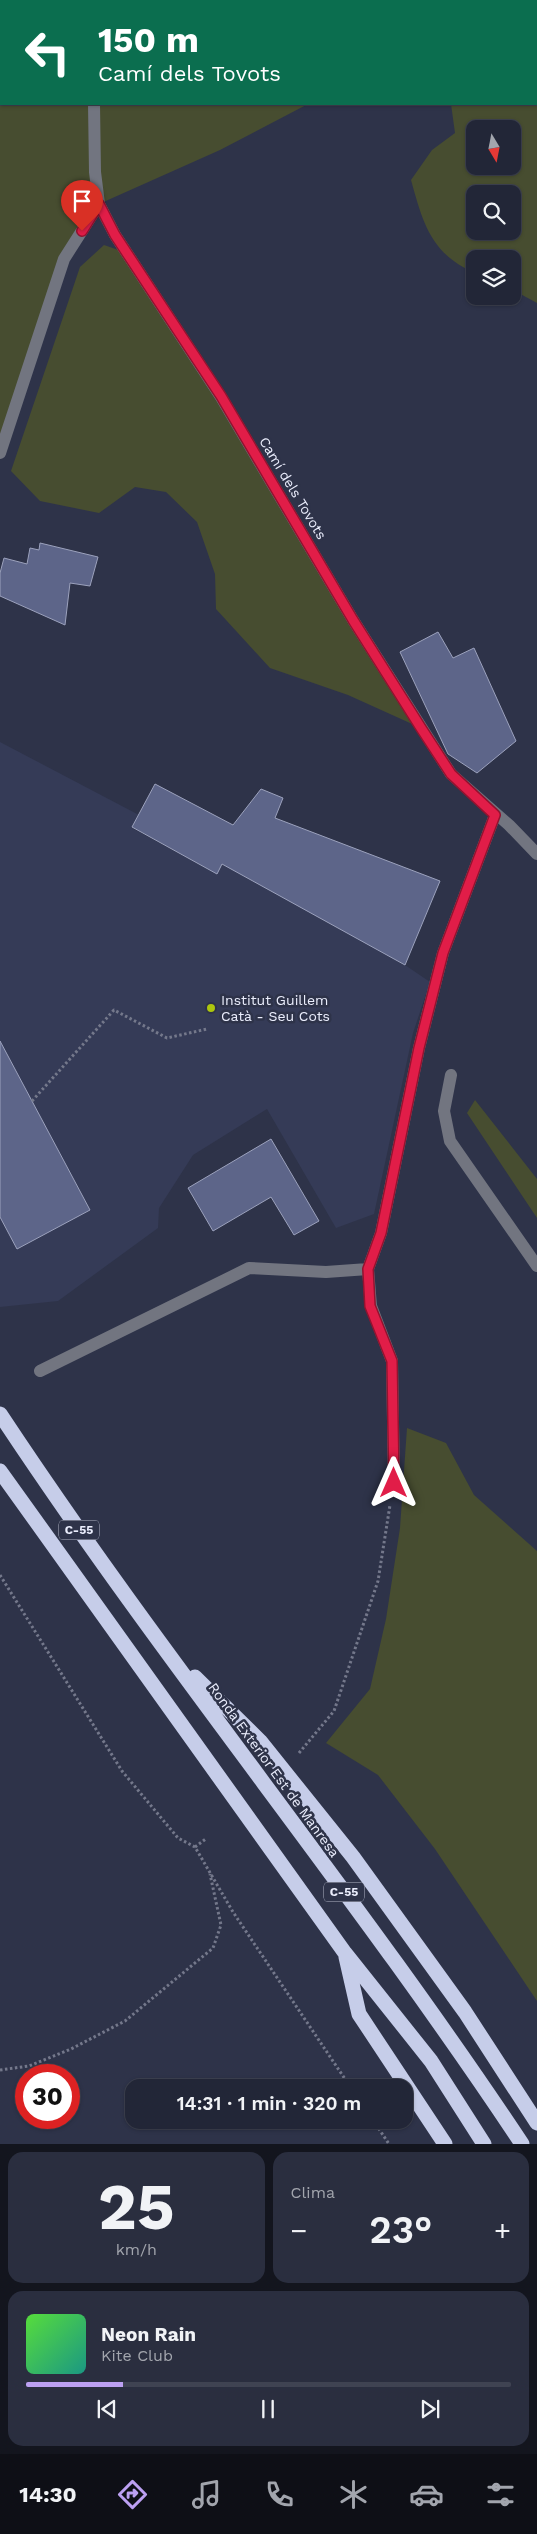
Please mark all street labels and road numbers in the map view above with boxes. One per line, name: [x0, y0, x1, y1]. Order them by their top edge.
street label: Camí dels Tovots: [256, 434, 330, 542]
road number: C-55: [59, 1520, 99, 1540]
street label: Ronda Exterior Est de Manresa: [205, 1680, 343, 1860]
road number: C-55: [324, 1882, 364, 1901]

